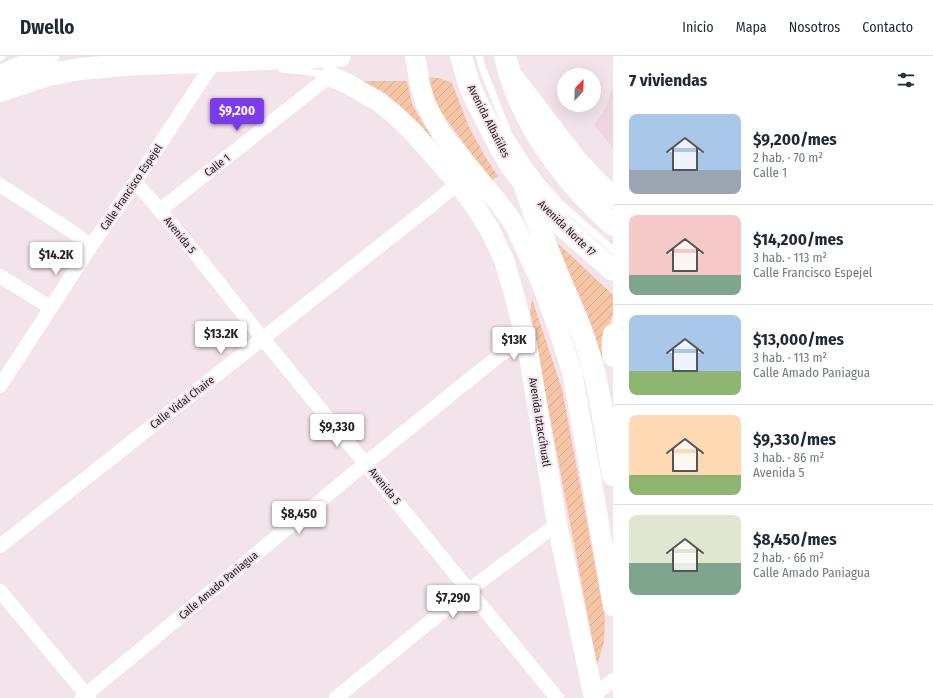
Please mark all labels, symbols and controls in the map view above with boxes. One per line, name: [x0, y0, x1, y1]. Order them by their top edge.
text: Dwello: [20, 16, 74, 39]
text: Inicio: [682, 19, 714, 36]
text: Mapa: [736, 19, 767, 36]
text: Nosotros: [789, 19, 840, 36]
text: Contacto: [862, 19, 913, 36]
north arrow: [557, 68, 601, 112]
map controls: [557, 68, 601, 112]
icon: filters: [895, 69, 917, 91]
text: 7 viviendas: [629, 70, 707, 91]
street label: Avenida Albañiles: [465, 83, 513, 160]
pin: $9,200: [204, 98, 270, 132]
text: $9,200: [219, 103, 255, 118]
text: $9,200/mes: [753, 129, 837, 150]
icon: home: [661, 130, 709, 178]
street label: Calle Francisco Espejel: [98, 142, 165, 233]
text: 2 hab. · 70 m²: [753, 150, 823, 165]
street label: Calle 1: [202, 151, 233, 179]
text: Calle 1: [753, 165, 787, 180]
street label: Avenida Norte 17: [535, 198, 599, 259]
street label: Avenida 5: [161, 214, 198, 256]
text: $14,200/mes: [753, 229, 844, 250]
icon: home: [661, 231, 709, 279]
pin: $14.2K: [23, 242, 89, 276]
text: $14.2K: [39, 247, 73, 262]
text: 3 hab. · 113 m²: [753, 250, 827, 265]
text: Calle Francisco Espejel: [753, 265, 872, 280]
pin: $13.2K: [188, 321, 254, 355]
text: $13.2K: [204, 326, 238, 341]
pin: $13K: [490, 327, 538, 361]
text: $13,000/mes: [753, 329, 844, 350]
icon: home: [661, 331, 709, 379]
text: $13K: [501, 332, 527, 347]
text: 3 hab. · 113 m²: [753, 350, 827, 365]
text: Calle Amado Paniagua: [753, 365, 870, 380]
street label: Calle Vidal Chaire: [148, 373, 217, 432]
street label: Avenida Iztaccíhuatl: [526, 377, 553, 468]
pin: $9,330: [304, 414, 370, 448]
text: $9,330: [319, 419, 355, 434]
text: $9,330/mes: [753, 429, 836, 450]
icon: home: [661, 431, 709, 479]
text: 3 hab. · 86 m²: [753, 450, 824, 465]
street label: Avenida 5: [366, 465, 403, 507]
text: Avenida 5: [753, 465, 804, 480]
pin: $8,450: [266, 501, 332, 535]
text: $8,450: [281, 506, 317, 521]
text: $8,450/mes: [753, 529, 837, 550]
icon: home: [661, 531, 709, 579]
street label: Calle Amado Paniagua: [176, 549, 260, 622]
text: 2 hab. · 66 m²: [753, 550, 824, 565]
text: Calle Amado Paniagua: [753, 565, 870, 580]
pin: $7,290: [420, 585, 486, 619]
text: $7,290: [436, 590, 470, 605]

